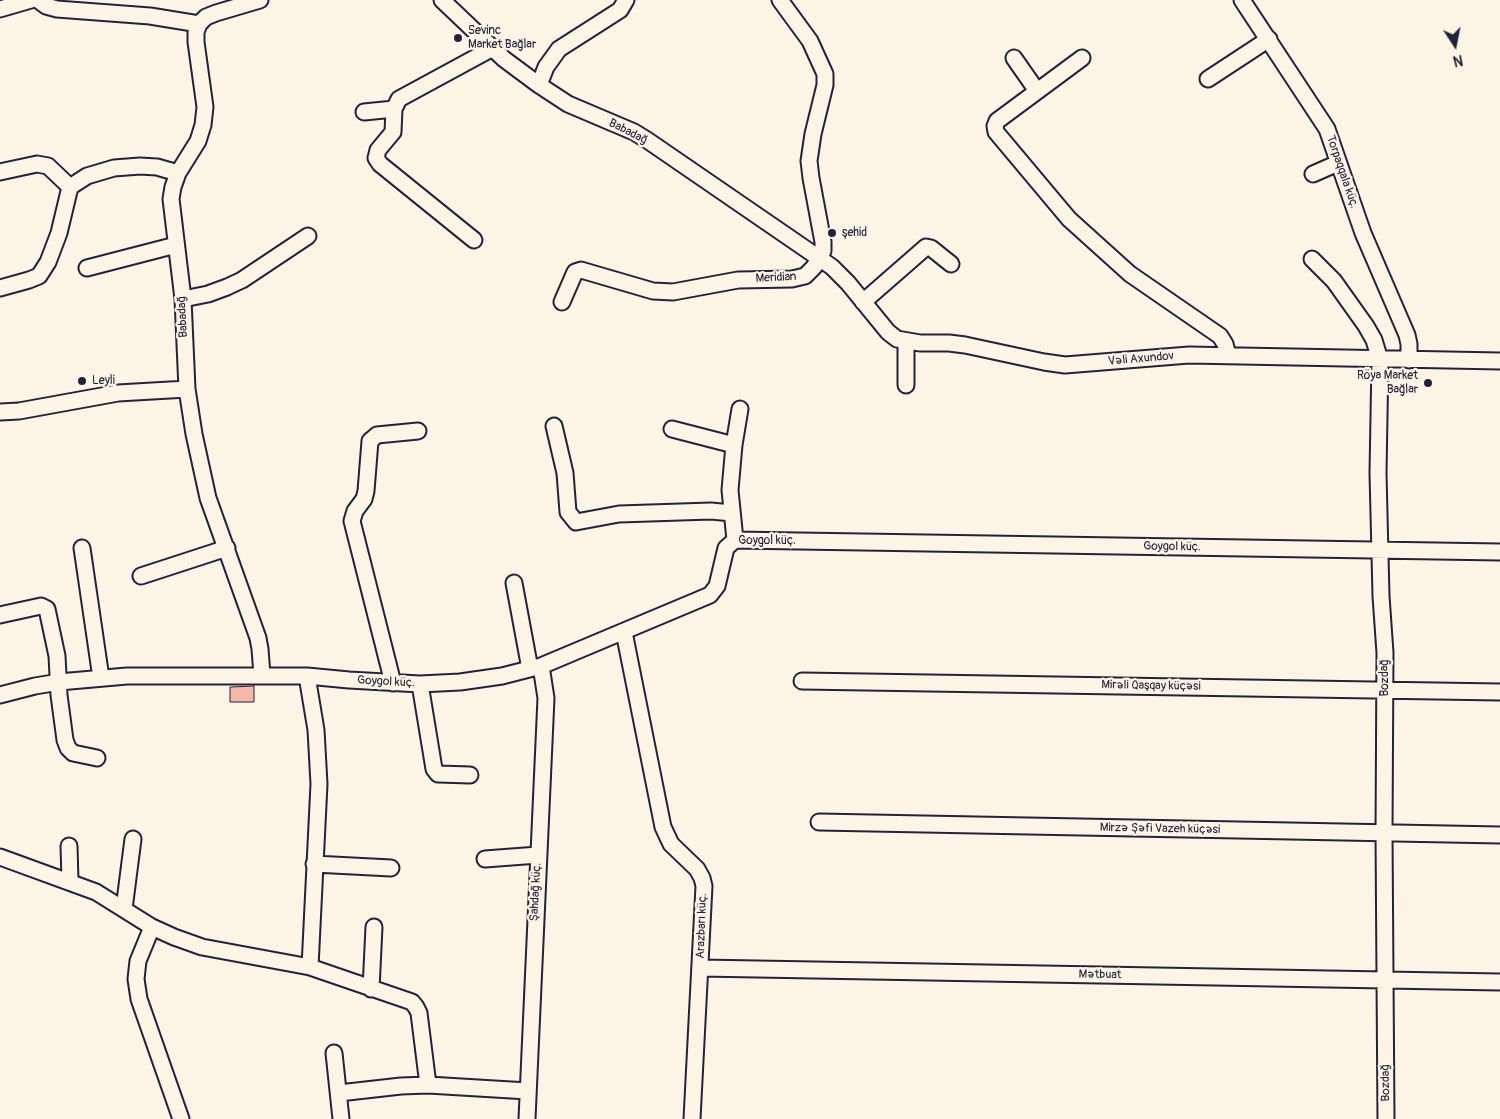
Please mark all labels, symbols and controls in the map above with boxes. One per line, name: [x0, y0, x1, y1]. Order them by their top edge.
north arrow: [1430, 20, 1480, 70]
place label: Sevinc Market Bağlar: [468, 24, 536, 52]
marker: Sevinc Market Bağlar: [452, 32, 464, 44]
text: N: [1452, 51, 1464, 69]
street label: Babadağ: [606, 116, 650, 148]
street label: Torpaqqala küç.: [1323, 134, 1361, 210]
place label: şehid: [842, 226, 867, 240]
marker: şehid: [826, 227, 838, 239]
street label: Meridian: [755, 270, 797, 286]
street label: Babadağ: [175, 296, 191, 338]
street label: Vəli Axundov: [1107, 349, 1175, 369]
place label: Röya Market Bağlar: [1357, 369, 1418, 397]
place label: Leyli: [92, 374, 115, 388]
marker: Leyli: [76, 375, 88, 387]
marker: Röya Market Bağlar: [1422, 377, 1434, 389]
street label: Goygol küç.: [738, 534, 796, 548]
street label: Goygol küç.: [1143, 539, 1201, 555]
street label: Bozdağ: [1378, 659, 1392, 697]
street label: Goygol küç.: [357, 673, 415, 691]
street label: Mirəli Qaşqay küçəsi: [1101, 678, 1201, 694]
street label: Mirzə Şəfi Vazeh küçəsi: [1100, 821, 1220, 837]
street label: Şahdağ küç.: [527, 862, 545, 922]
street label: Arazbarı küç.: [694, 893, 710, 959]
street label: Mətbuat: [1079, 967, 1121, 983]
street label: Bozdağ: [1378, 1064, 1394, 1102]

